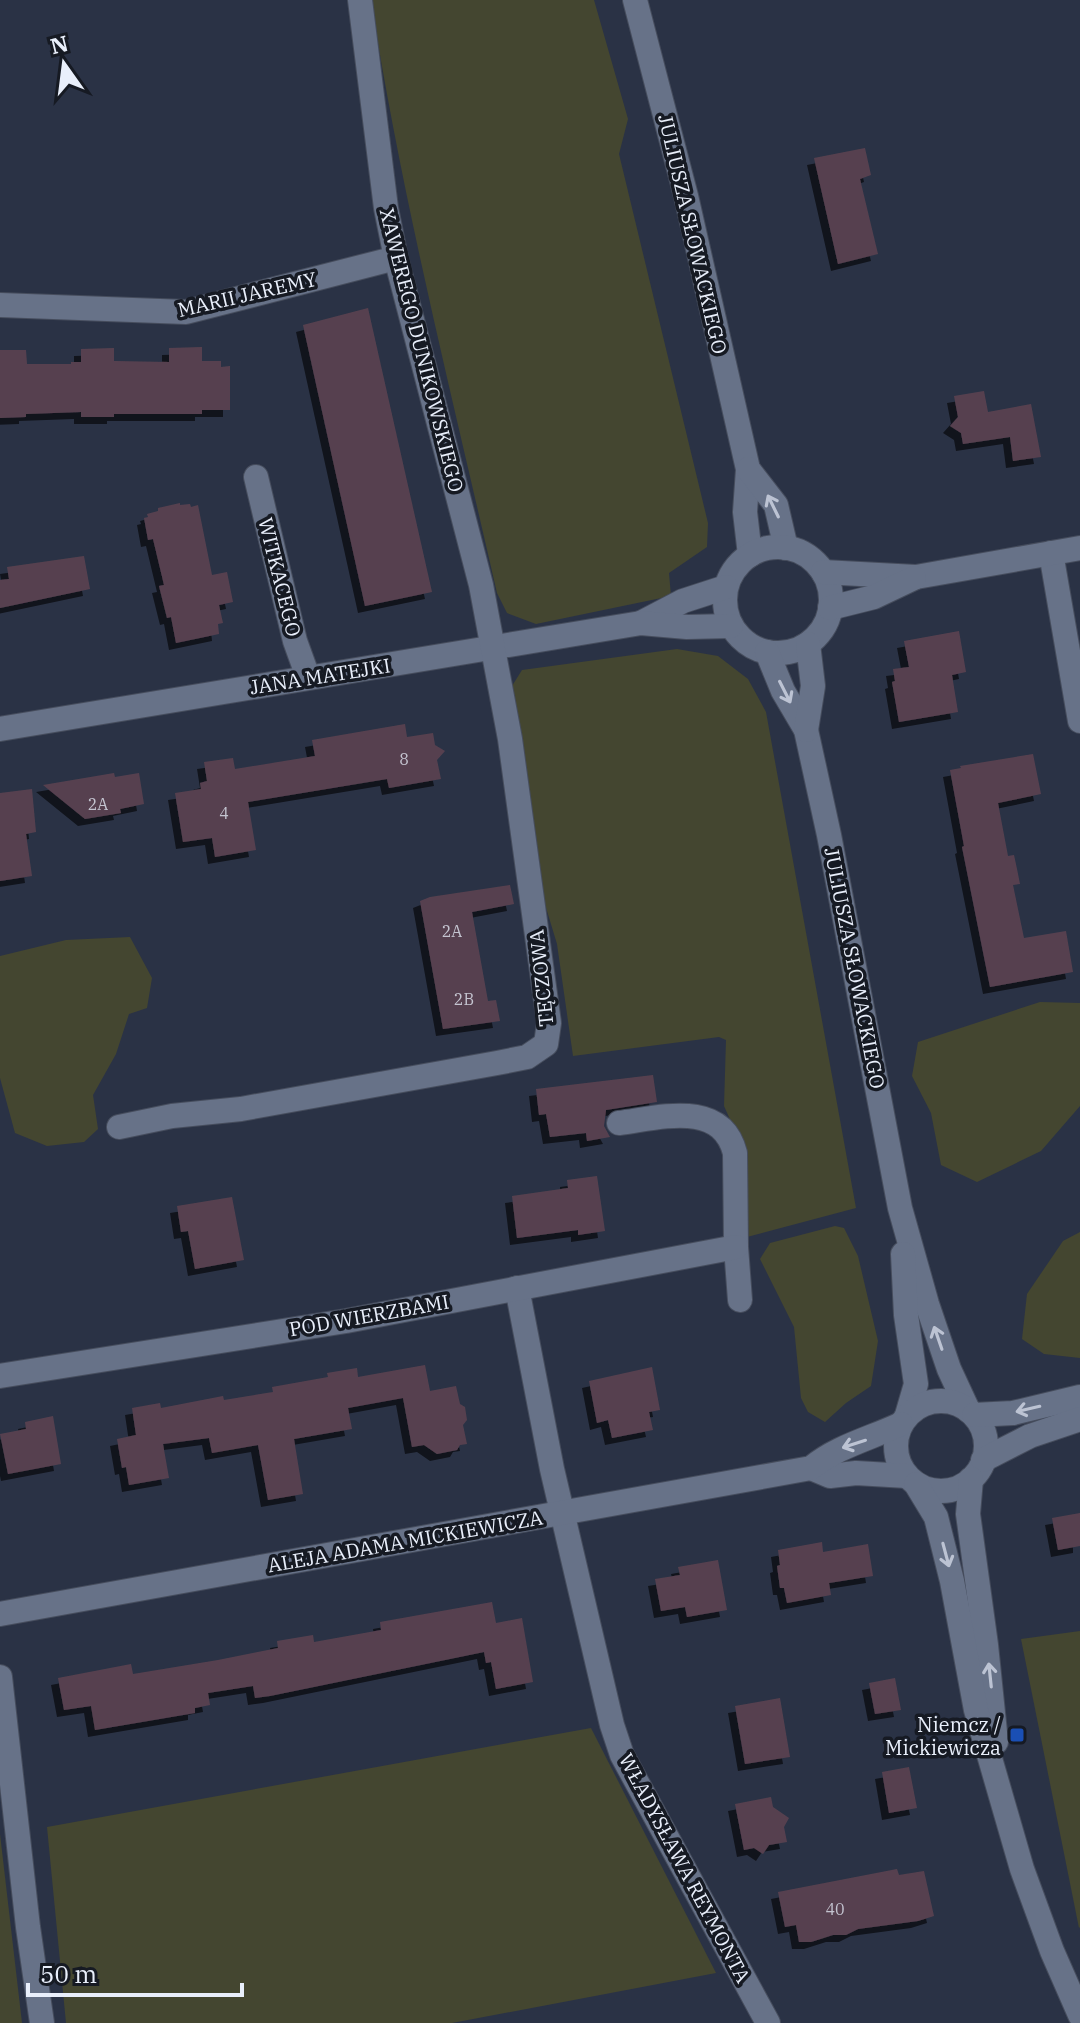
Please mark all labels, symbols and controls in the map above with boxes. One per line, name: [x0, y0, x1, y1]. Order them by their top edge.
north arrow: [24, 24, 104, 104]
text: N: [47, 28, 71, 60]
street label: JULIUSZA SŁOWACKIEGO: [652, 111, 734, 357]
street label: XAWEREGO DUNIKOWSKIEGO: [374, 205, 470, 495]
street label: MARII JAREMY: [175, 265, 319, 323]
one-way arrow: [765, 494, 780, 518]
street label: WITKACEGO: [252, 515, 308, 639]
street label: JANA MATEJKI: [248, 652, 392, 700]
one-way arrow: [777, 680, 793, 703]
house number: 8: [399, 749, 409, 769]
house number: 2A: [88, 794, 108, 814]
house number: 4: [219, 803, 229, 823]
street label: JULIUSZA SŁOWACKIEGO: [818, 845, 892, 1091]
house number: 2A: [442, 921, 462, 941]
street label: TĘCZOWA: [522, 928, 560, 1028]
house number: 2B: [454, 989, 474, 1009]
street label: POD WIERZBAMI: [287, 1288, 451, 1342]
one-way arrow: [930, 1325, 945, 1350]
one-way arrow: [1015, 1402, 1041, 1417]
one-way arrow: [842, 1437, 867, 1452]
street label: ALEJA ADAMA MICKIEWICZA: [265, 1503, 545, 1579]
one-way arrow: [939, 1542, 954, 1567]
one-way arrow: [982, 1662, 997, 1689]
place label: Niemcz / Mickiewicza: [885, 1711, 1001, 1761]
marker: Niemcz / Mickiewicza: [1008, 1726, 1026, 1744]
street label: WŁADYSŁAWA REYMONTA: [613, 1748, 757, 1988]
house number: 40: [825, 1899, 845, 1919]
scale bar: [28, 1947, 242, 1997]
text: 50 m: [40, 1958, 97, 1990]

